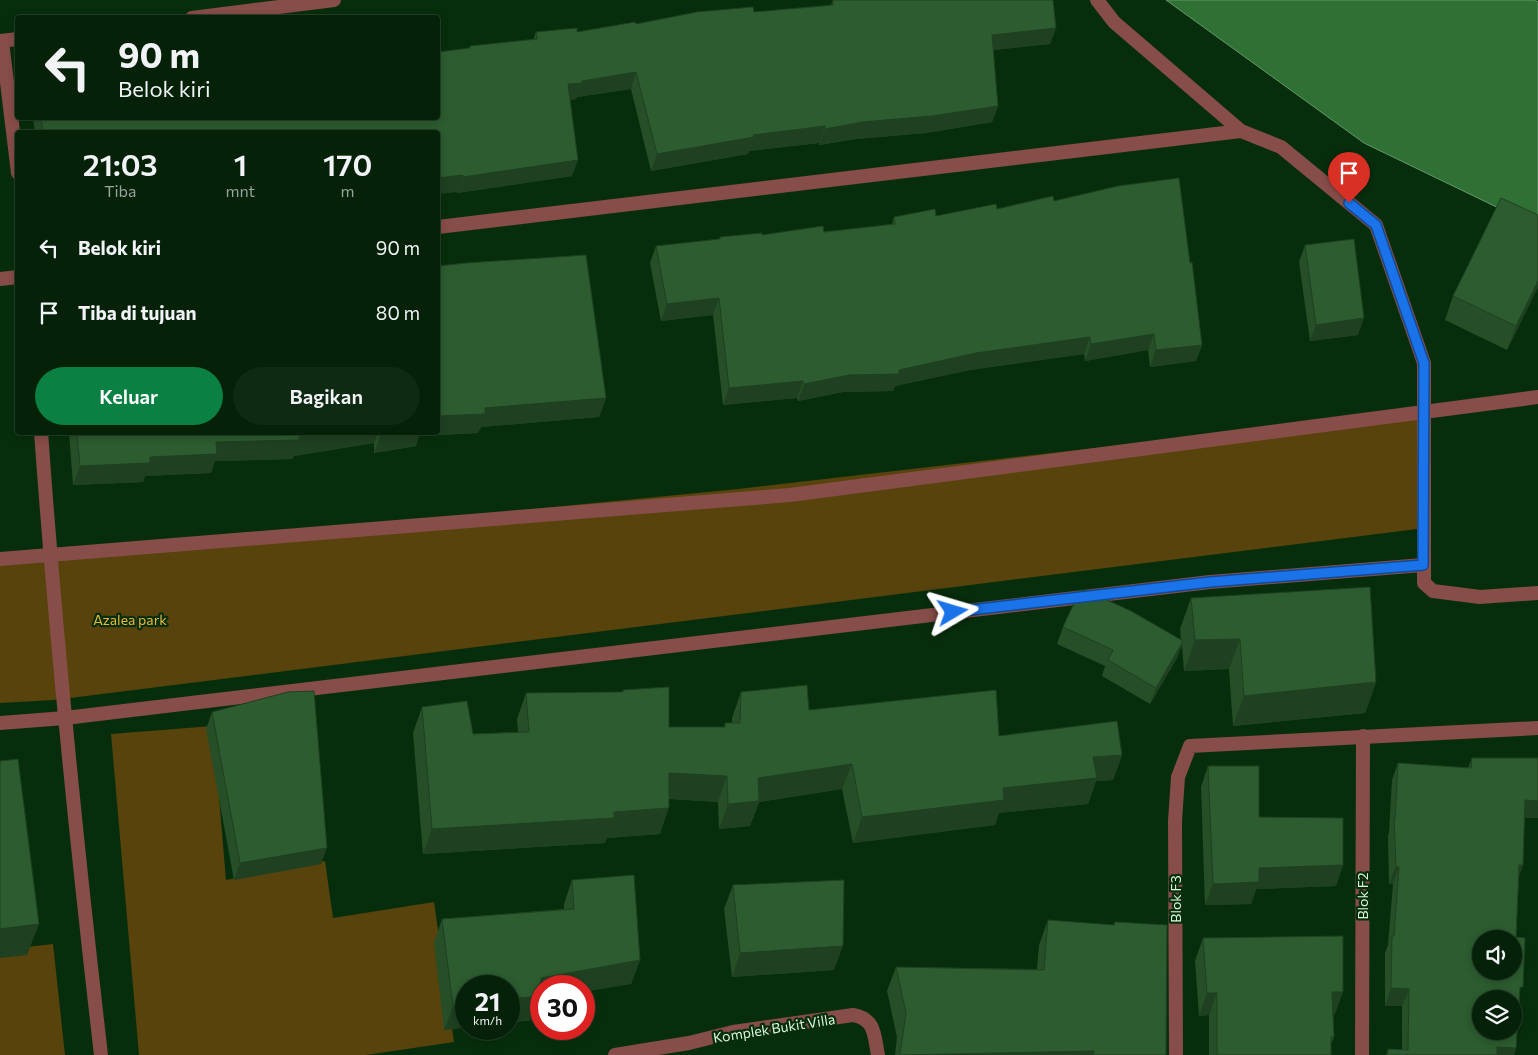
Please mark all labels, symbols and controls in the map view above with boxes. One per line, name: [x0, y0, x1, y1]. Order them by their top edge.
text: 90 m: [118, 32, 200, 75]
icon: left: [35, 35, 100, 100]
text: Belok kiri: [118, 75, 211, 102]
text: 21:03: [83, 145, 158, 182]
text: 1: [234, 145, 247, 182]
text: 170: [323, 145, 372, 182]
pin: [1328, 152, 1370, 203]
icon: arrive: [1335, 159, 1363, 187]
text: Tiba: [104, 181, 136, 200]
text: mnt: [225, 181, 255, 200]
text: m: [341, 181, 355, 200]
icon: left: [35, 234, 63, 262]
text: Belok kiri: [78, 236, 161, 259]
text: 90 m: [376, 236, 420, 259]
icon: arrive: [35, 299, 63, 327]
text: Tiba di tujuan: [78, 301, 196, 324]
text: 80 m: [376, 301, 420, 324]
button: Keluar: [35, 367, 223, 425]
button: Bagikan: [233, 367, 420, 425]
position arrow: [926, 585, 978, 637]
park label: Azalea park: [93, 611, 167, 628]
street label: Blok F2: [1354, 872, 1371, 920]
street label: Blok F3: [1167, 875, 1184, 923]
map controls: [1472, 930, 1522, 1040]
button: sound: [1472, 930, 1522, 980]
speed limit sign: 30: [530, 975, 595, 1040]
text: 21: [475, 986, 500, 1016]
button: layers: [1472, 990, 1522, 1040]
street label: Komplek Bukit Villa: [712, 1010, 836, 1046]
text: km/h: [473, 1013, 502, 1027]

